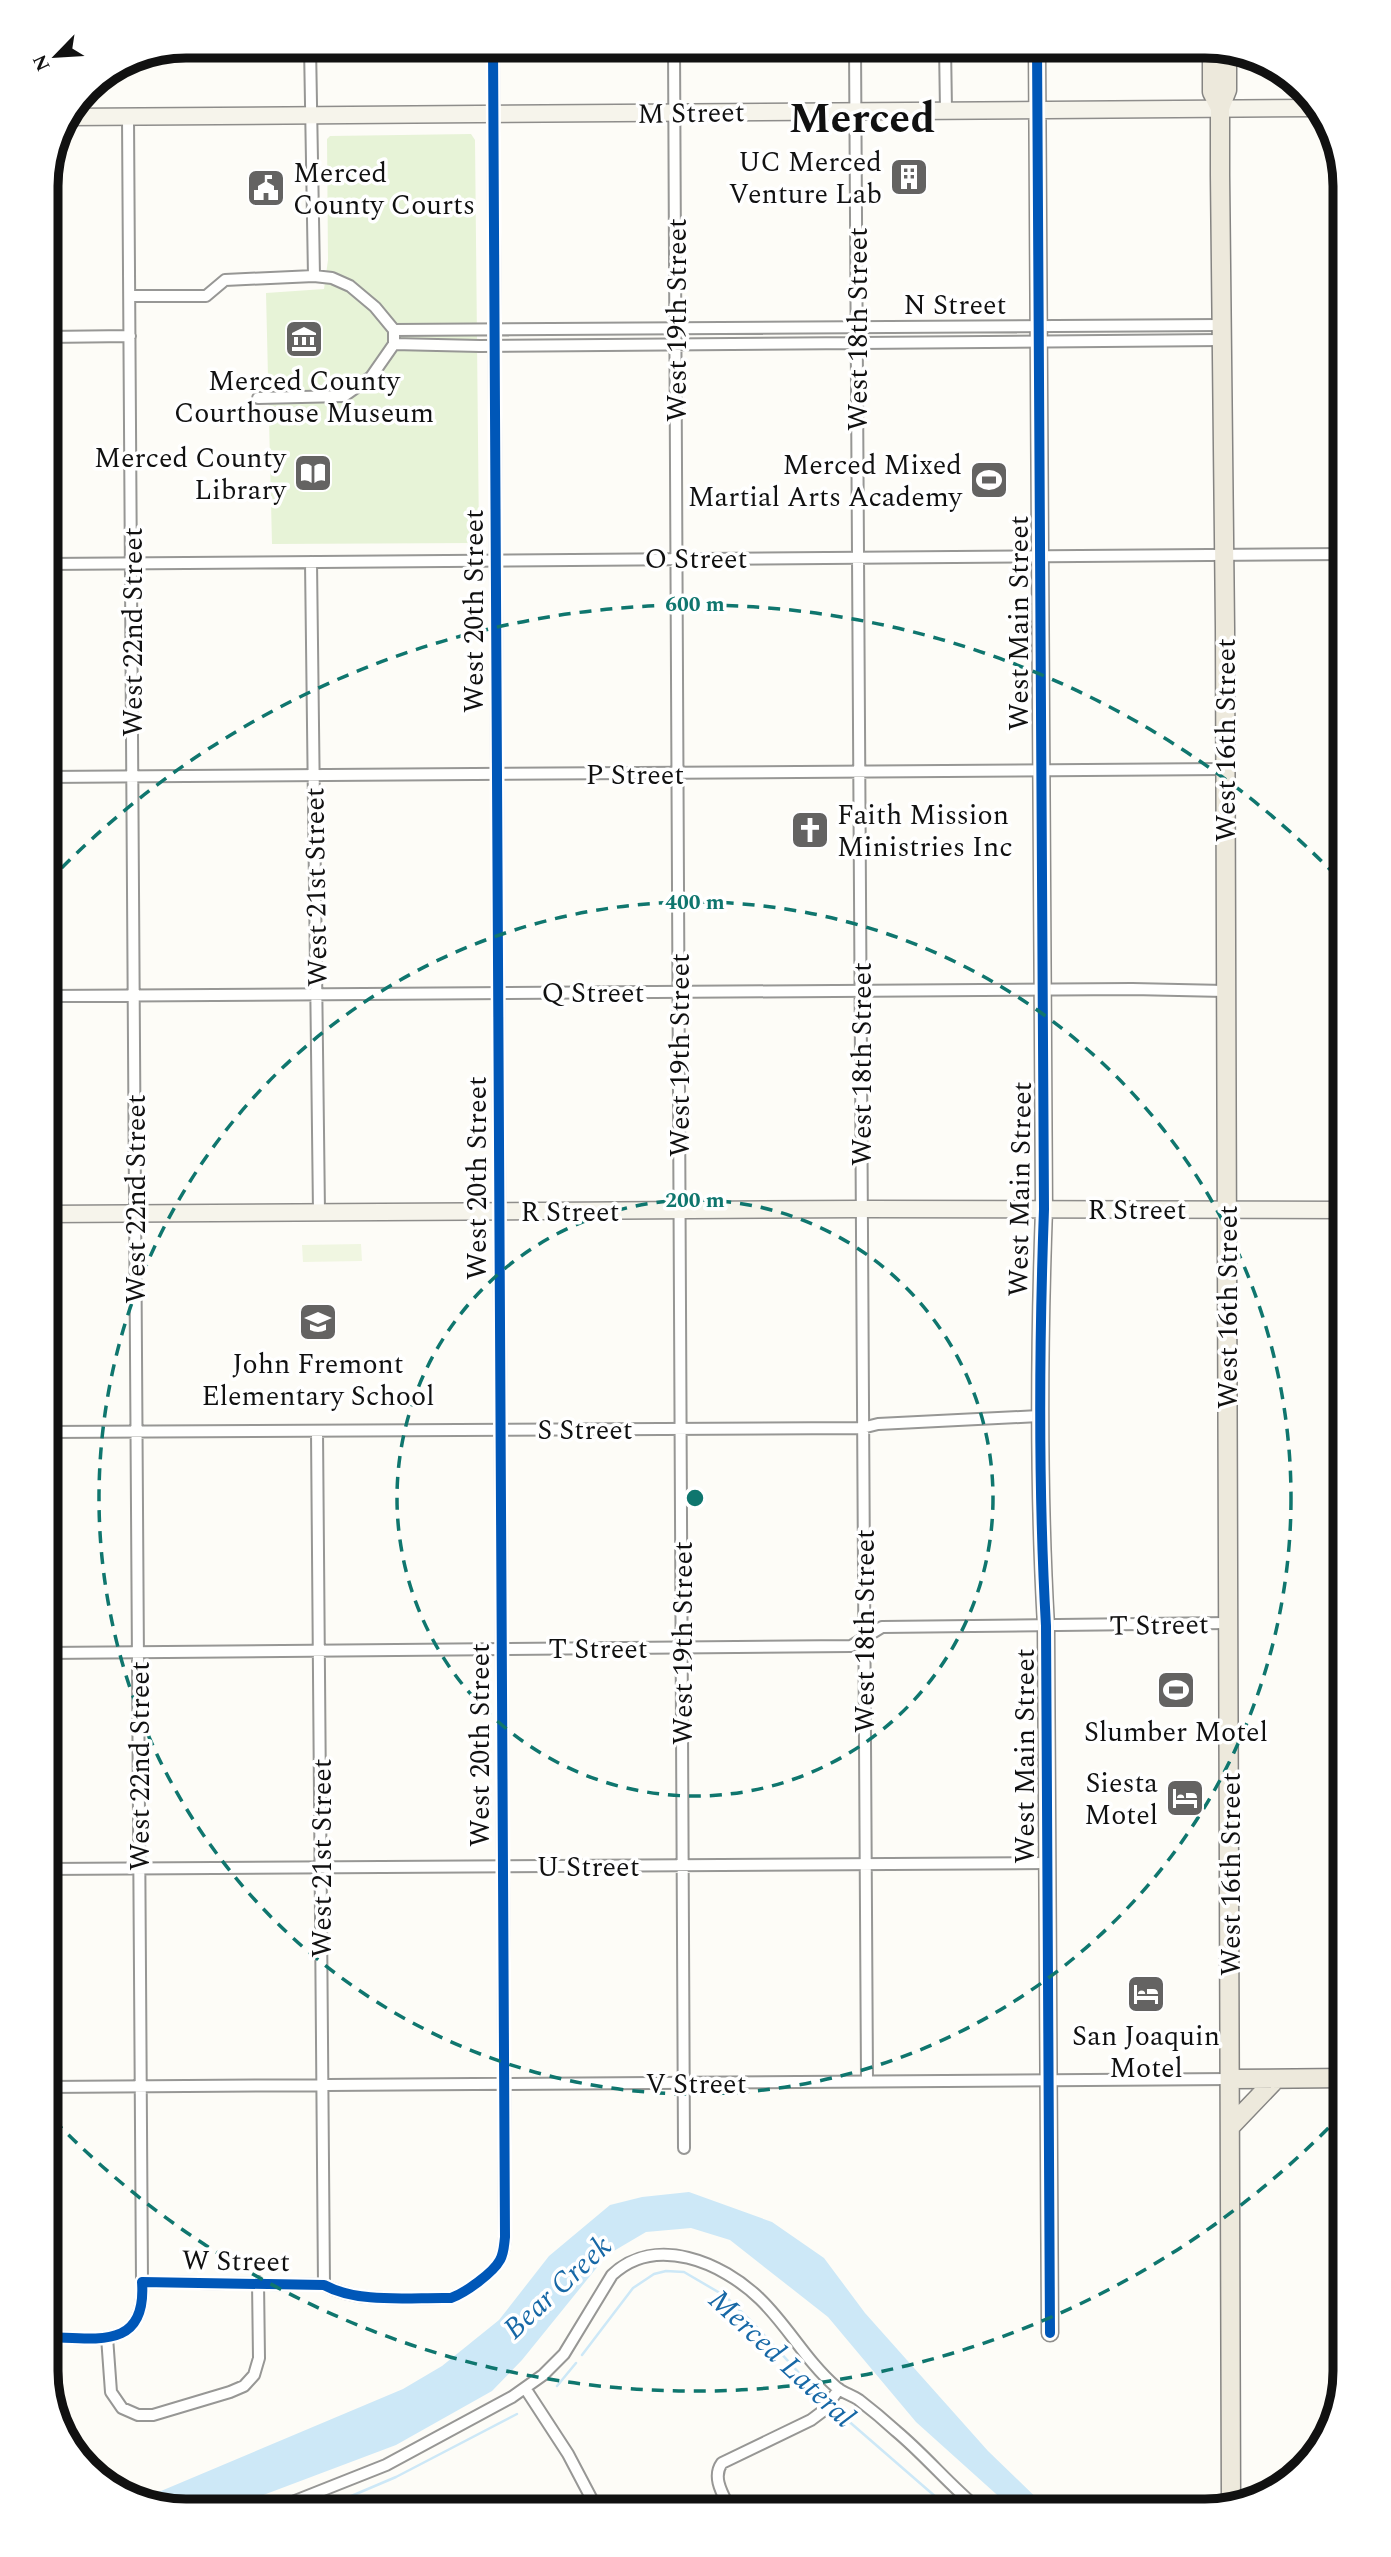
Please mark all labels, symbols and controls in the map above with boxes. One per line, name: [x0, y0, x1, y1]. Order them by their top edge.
north arrow: [21, 21, 91, 91]
text: N: [26, 49, 58, 76]
district label: Merced: [789, 88, 935, 151]
street label: M Street: [637, 91, 745, 136]
place label: UC Merced Venture Lab: [729, 141, 882, 216]
place label: Merced County Courts: [293, 152, 475, 227]
building icon: UC Merced Venture Lab: [888, 156, 930, 198]
public building icon: Merced County Courts: [245, 167, 287, 209]
street label: West 19th Street: [656, 218, 699, 422]
street label: West 18th Street: [837, 227, 880, 431]
street label: N Street: [904, 284, 1007, 327]
museum icon: Merced County Courthouse Museum: [283, 318, 325, 360]
place label: Merced County Courthouse Museum: [174, 360, 434, 435]
place label: Merced County Library: [94, 437, 288, 512]
place label: Merced Mixed Martial Arts Academy: [688, 444, 964, 519]
library icon: Merced County Library: [292, 452, 334, 494]
sports icon: Merced Mixed Martial Arts Academy: [968, 459, 1010, 501]
street label: West 20th Street: [453, 509, 496, 713]
street label: West Main Street: [998, 515, 1041, 731]
street label: West 22nd Street: [112, 527, 155, 737]
street label: O Street: [644, 538, 748, 581]
text: 600 m: [665, 589, 725, 621]
street label: West 16th Street: [1205, 638, 1248, 842]
street label: P Street: [586, 754, 684, 797]
street label: West 21st Street: [293, 787, 340, 987]
place label: Faith Mission Ministries Inc: [837, 794, 1013, 869]
church icon: Faith Mission Ministries Inc: [789, 809, 831, 851]
text: 400 m: [665, 887, 725, 919]
street label: West 19th Street: [659, 953, 702, 1157]
street label: West 18th Street: [841, 962, 884, 1166]
street label: Q Street: [541, 972, 645, 1015]
street label: West 20th Street: [456, 1076, 499, 1280]
street label: West Main Street: [997, 1081, 1044, 1297]
street label: West 22nd Street: [115, 1094, 158, 1304]
text: 200 m: [665, 1185, 725, 1217]
street label: R Street: [1088, 1189, 1187, 1232]
street label: R Street: [521, 1191, 620, 1234]
street label: West 16th Street: [1207, 1205, 1250, 1409]
school or university icon: John Fremont Elementary School: [297, 1301, 339, 1343]
place label: John Fremont Elementary School: [202, 1343, 434, 1418]
street label: S Street: [537, 1409, 633, 1452]
centre of rings: [683, 1486, 707, 1510]
street label: West 18th Street: [844, 1529, 887, 1733]
street label: West 19th Street: [662, 1541, 705, 1745]
street label: T Street: [1109, 1603, 1209, 1648]
street label: T Street: [548, 1628, 648, 1671]
street label: West 20th Street: [459, 1643, 502, 1847]
street label: West Main Street: [1004, 1648, 1047, 1864]
street label: West 22nd Street: [119, 1661, 162, 1871]
sports icon: Slumber Motel: [1155, 1669, 1197, 1711]
place label: Slumber Motel: [1084, 1711, 1268, 1754]
street label: West 21st Street: [301, 1758, 344, 1958]
place label: Siesta Motel: [1084, 1762, 1158, 1837]
street label: West 16th Street: [1210, 1772, 1253, 1976]
hotel icon: Siesta Motel: [1164, 1777, 1206, 1819]
street label: U Street: [536, 1846, 640, 1889]
hotel icon: San Joaquin Motel: [1125, 1973, 1167, 2015]
place label: San Joaquin Motel: [1072, 2015, 1220, 2090]
street label: V Street: [645, 2063, 747, 2106]
water label: Bear Creek: [493, 2225, 623, 2351]
street label: W Street: [182, 2239, 290, 2284]
water label: Merced Lateral: [697, 2278, 865, 2439]

